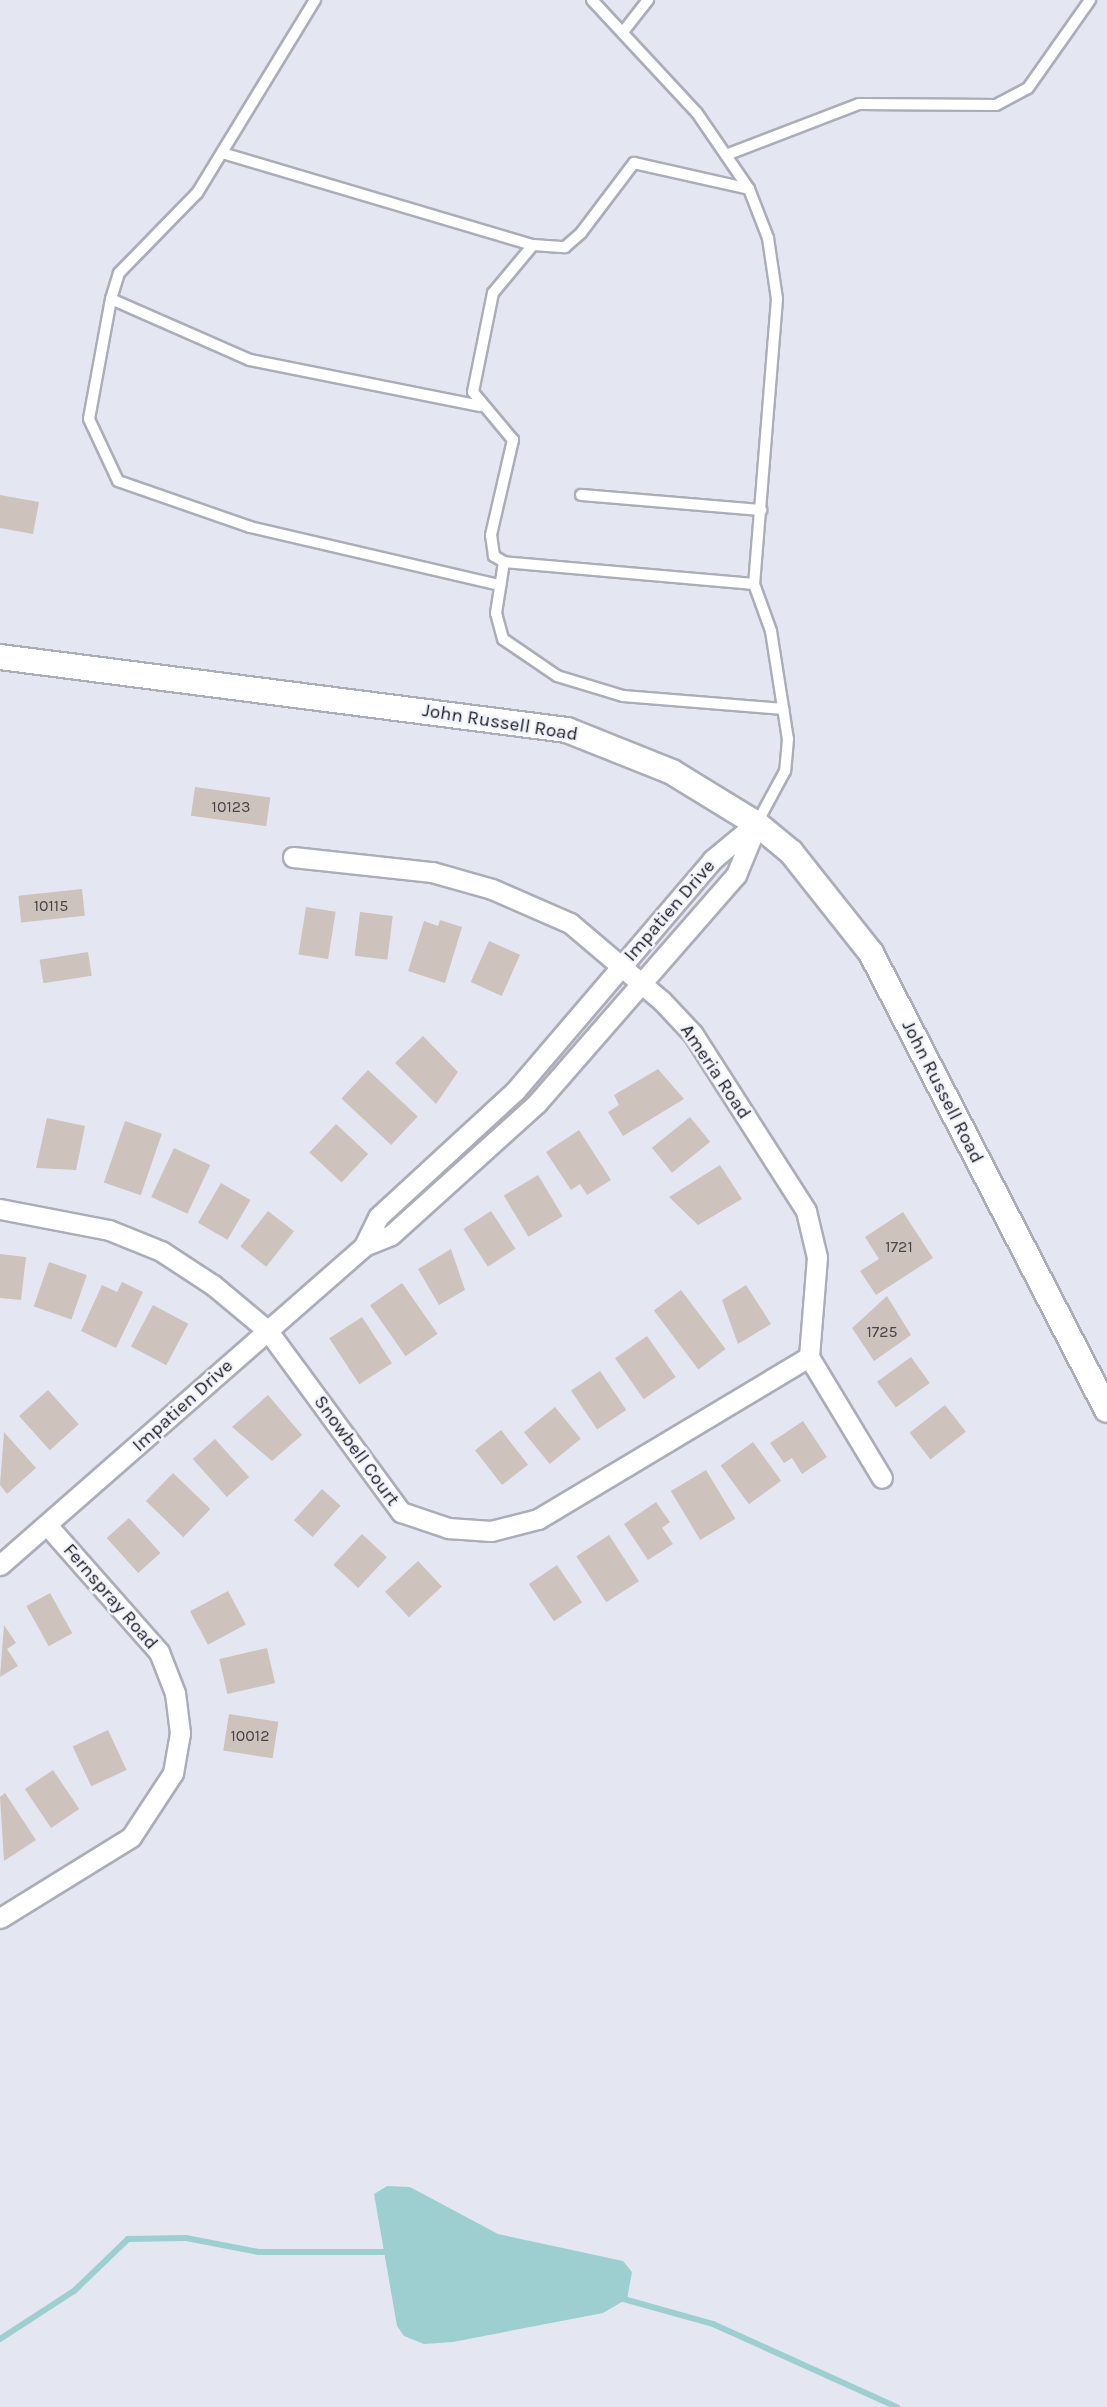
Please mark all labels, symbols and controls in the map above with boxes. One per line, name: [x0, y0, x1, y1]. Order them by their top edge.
street label: John Russell Road: [421, 699, 579, 747]
house number: 10123: [212, 797, 250, 817]
street label: Impatien Drive: [620, 855, 720, 967]
house number: 10115: [34, 896, 68, 916]
street label: John Russell Road: [896, 1017, 988, 1167]
street label: Ameria Road: [675, 1020, 755, 1124]
house number: 1721: [885, 1237, 913, 1257]
house number: 1725: [866, 1322, 898, 1342]
street label: Impatien Drive: [128, 1355, 238, 1457]
street label: Snowbell Court: [308, 1391, 404, 1511]
street label: Fernspray Road: [58, 1539, 162, 1655]
house number: 10012: [231, 1726, 269, 1746]

